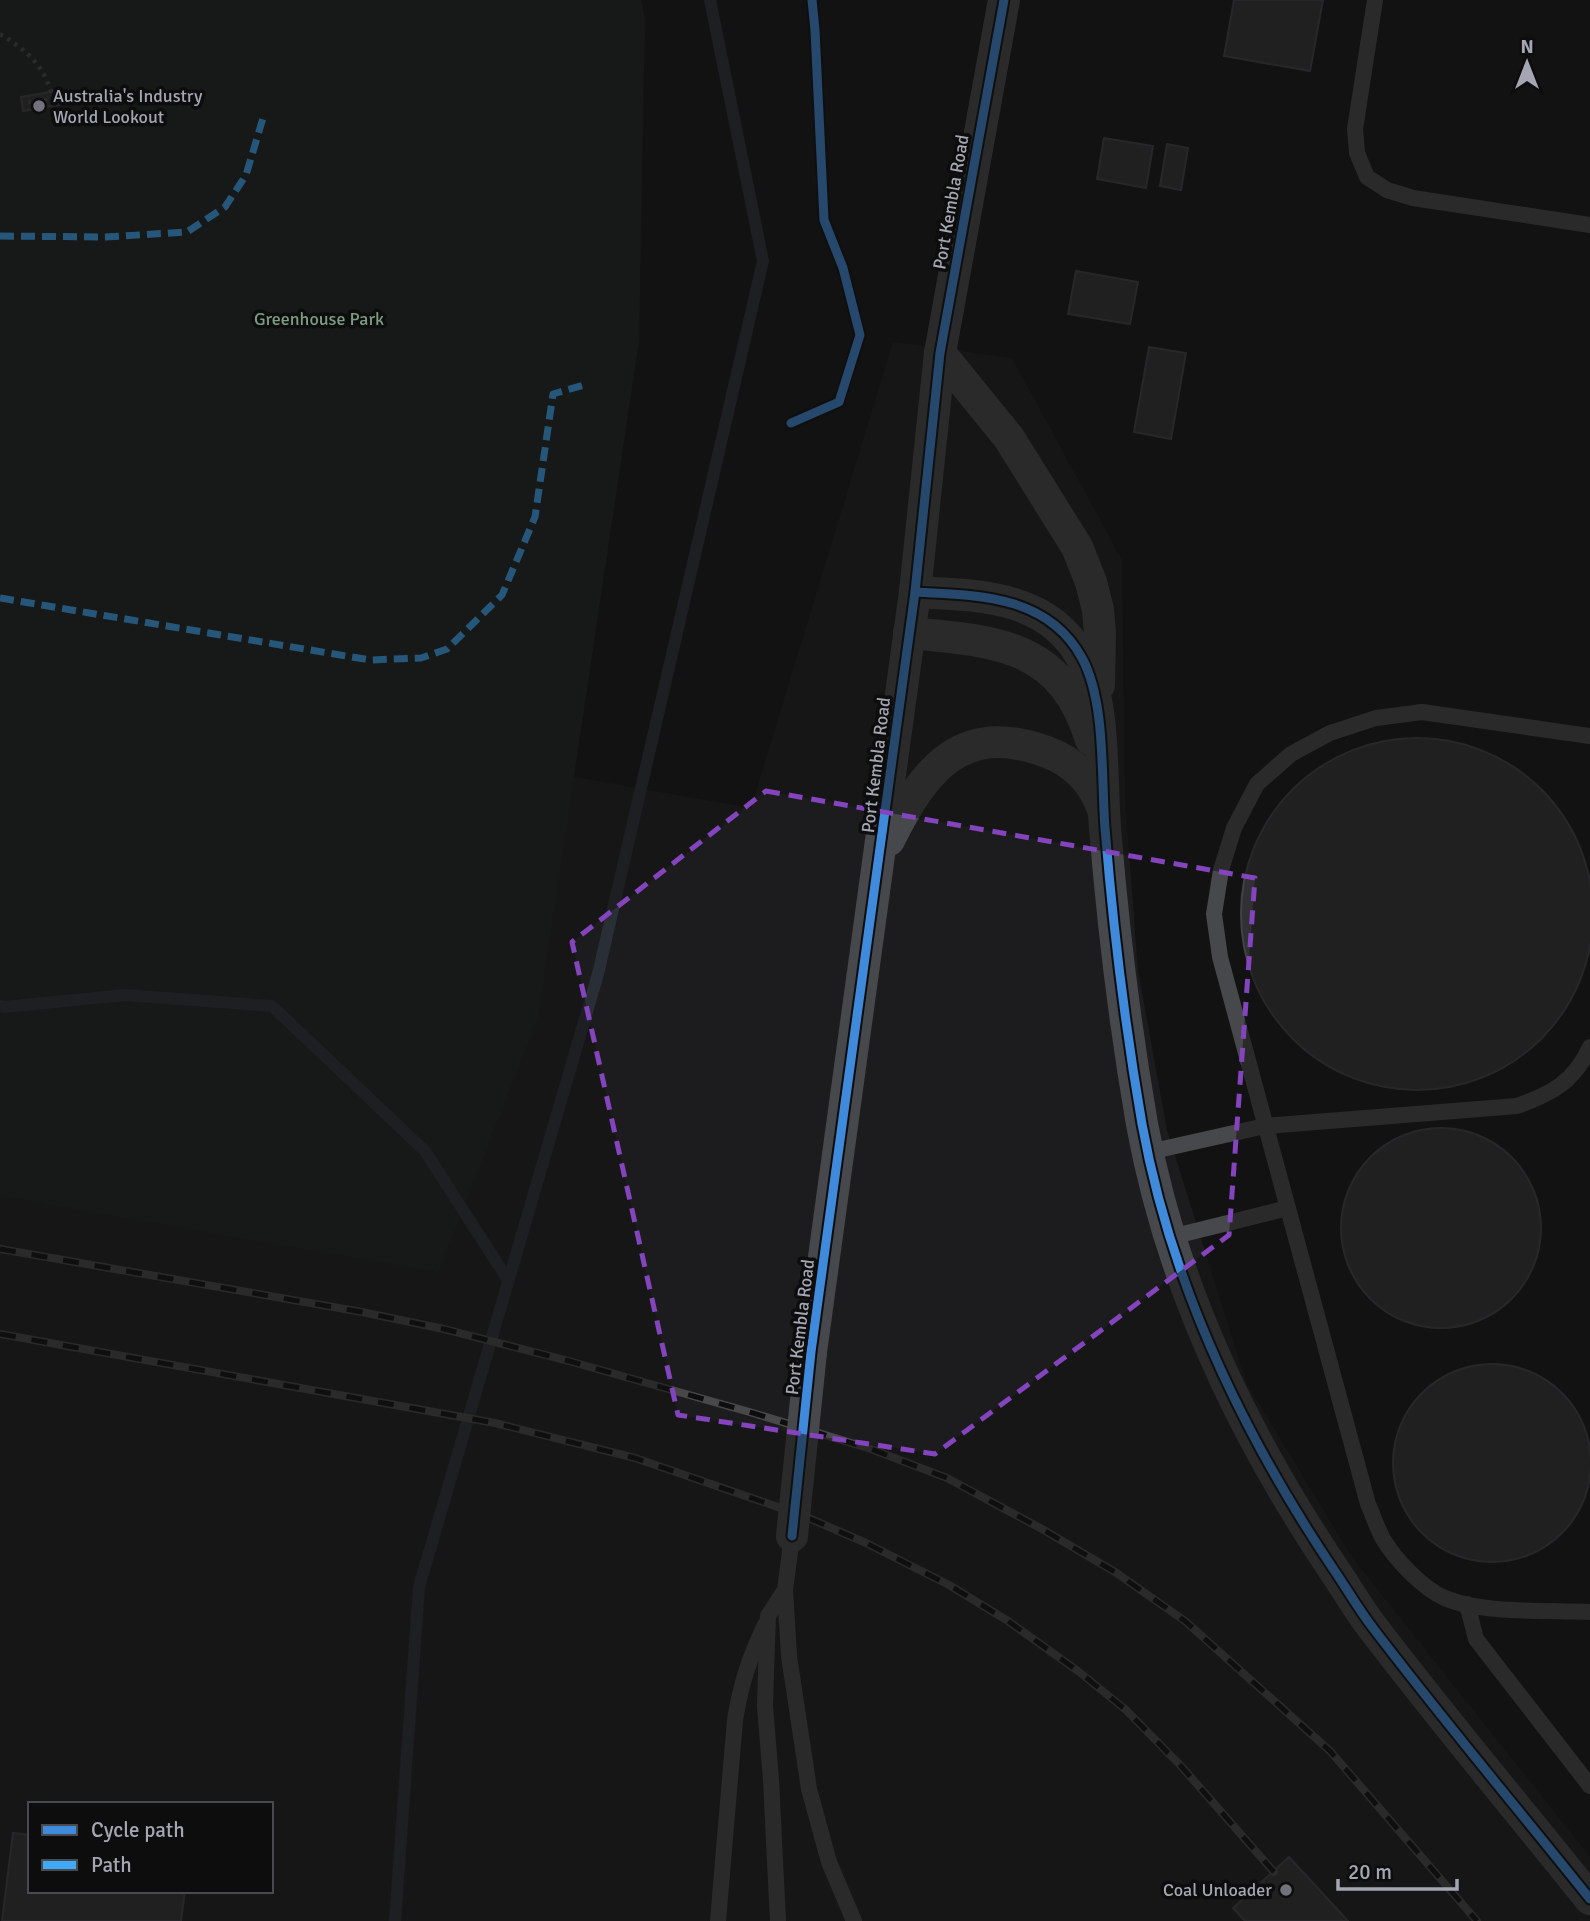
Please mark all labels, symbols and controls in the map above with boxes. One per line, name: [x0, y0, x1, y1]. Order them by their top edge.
north arrow: [1492, 28, 1562, 98]
text: N: [1520, 35, 1534, 59]
place label: Australia's Industry World Lookout: [53, 85, 203, 128]
marker: Australia's Industry World Lookout: [31, 98, 47, 114]
street label: Port Kembla Road: [928, 133, 974, 271]
park label: Greenhouse Park: [254, 308, 384, 330]
street label: Port Kembla Road: [857, 696, 895, 834]
street label: Port Kembla Road: [781, 1258, 819, 1396]
legend: [28, 1802, 273, 1893]
text: Cycle path: [91, 1817, 185, 1843]
scale bar: [1338, 1848, 1457, 1892]
text: Path: [91, 1852, 132, 1878]
text: 20 m: [1348, 1859, 1392, 1885]
place label: Coal Unloader: [1163, 1879, 1272, 1901]
marker: Coal Unloader: [1278, 1882, 1294, 1898]

